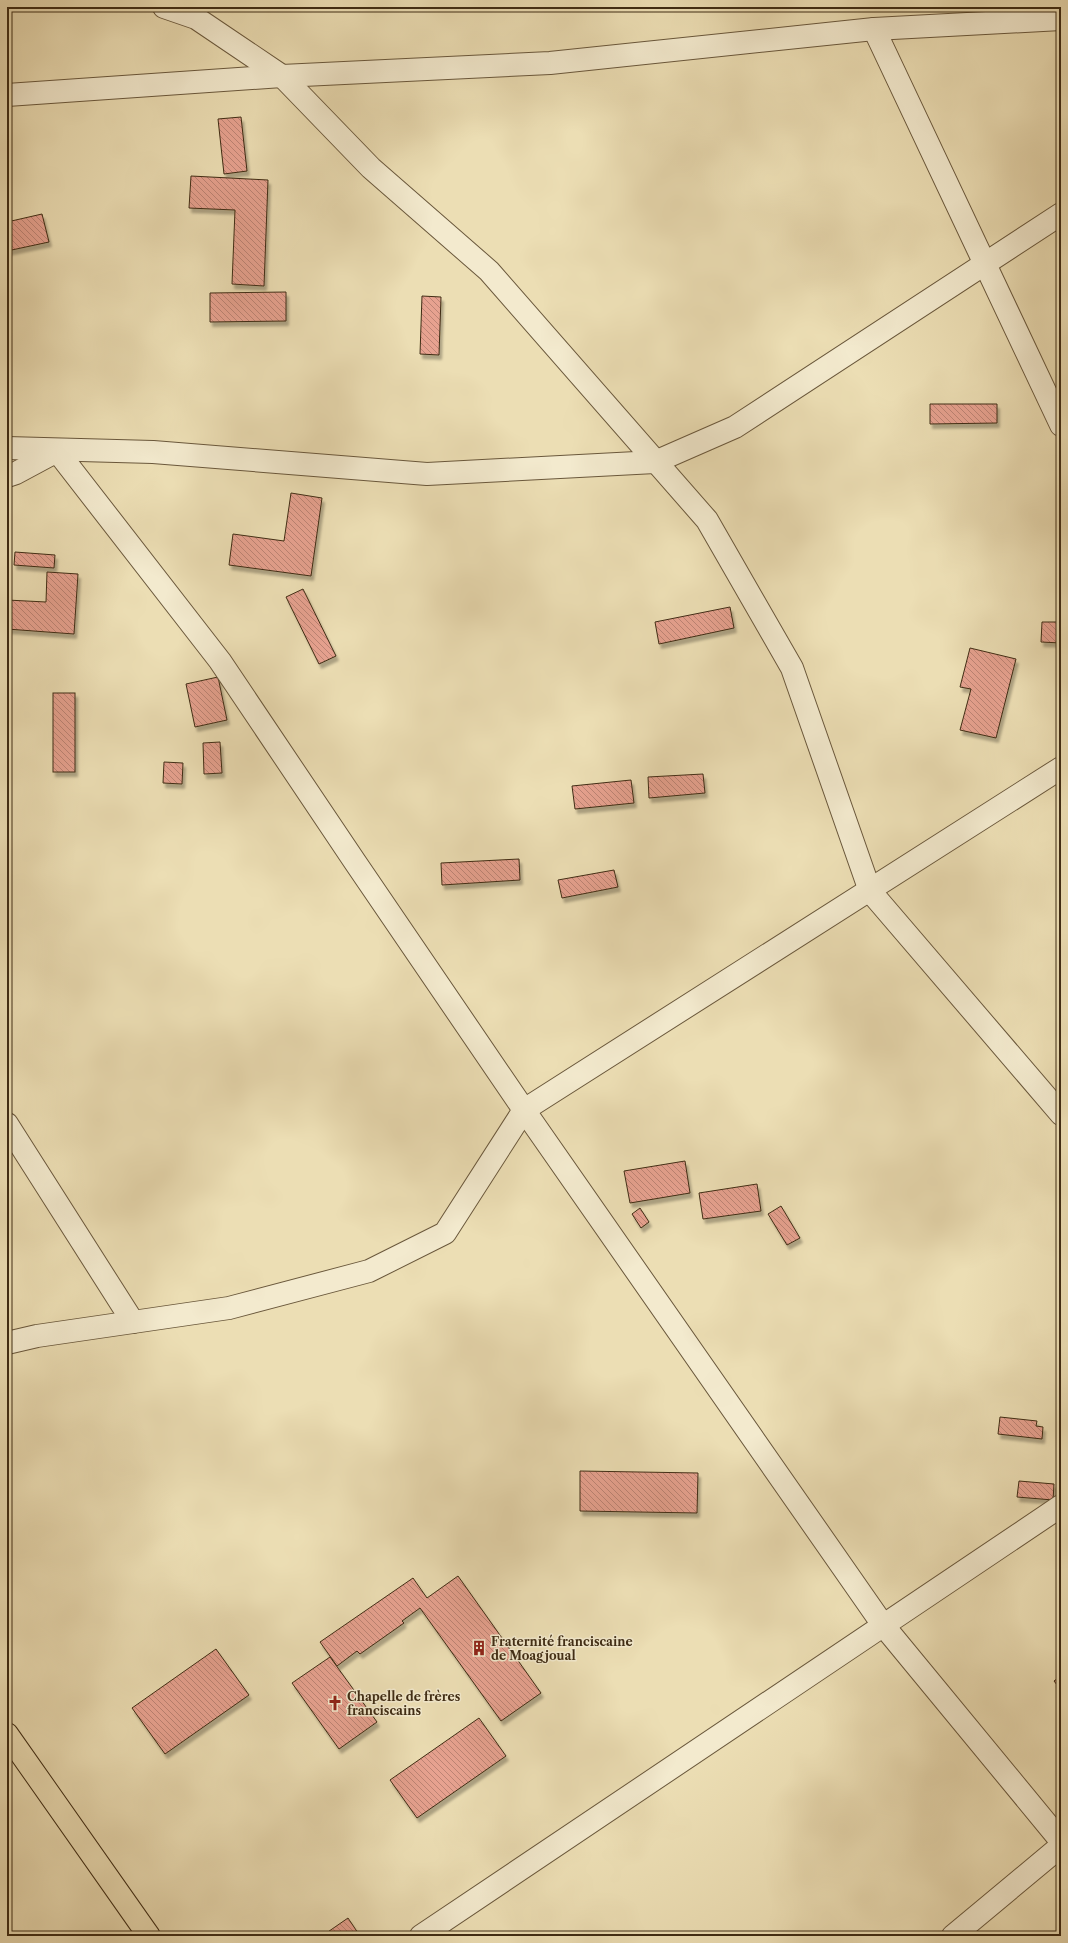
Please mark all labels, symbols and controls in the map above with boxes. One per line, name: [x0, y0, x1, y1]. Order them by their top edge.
place label: Fraternité franciscaine de Moagjoual: [491, 1634, 633, 1663]
building icon: Fraternité franciscaine de Moagjoual: [470, 1639, 488, 1657]
place label: Chapelle de frères franciscains: [347, 1689, 461, 1718]
church icon: Chapelle de frères franciscains: [326, 1694, 344, 1712]

